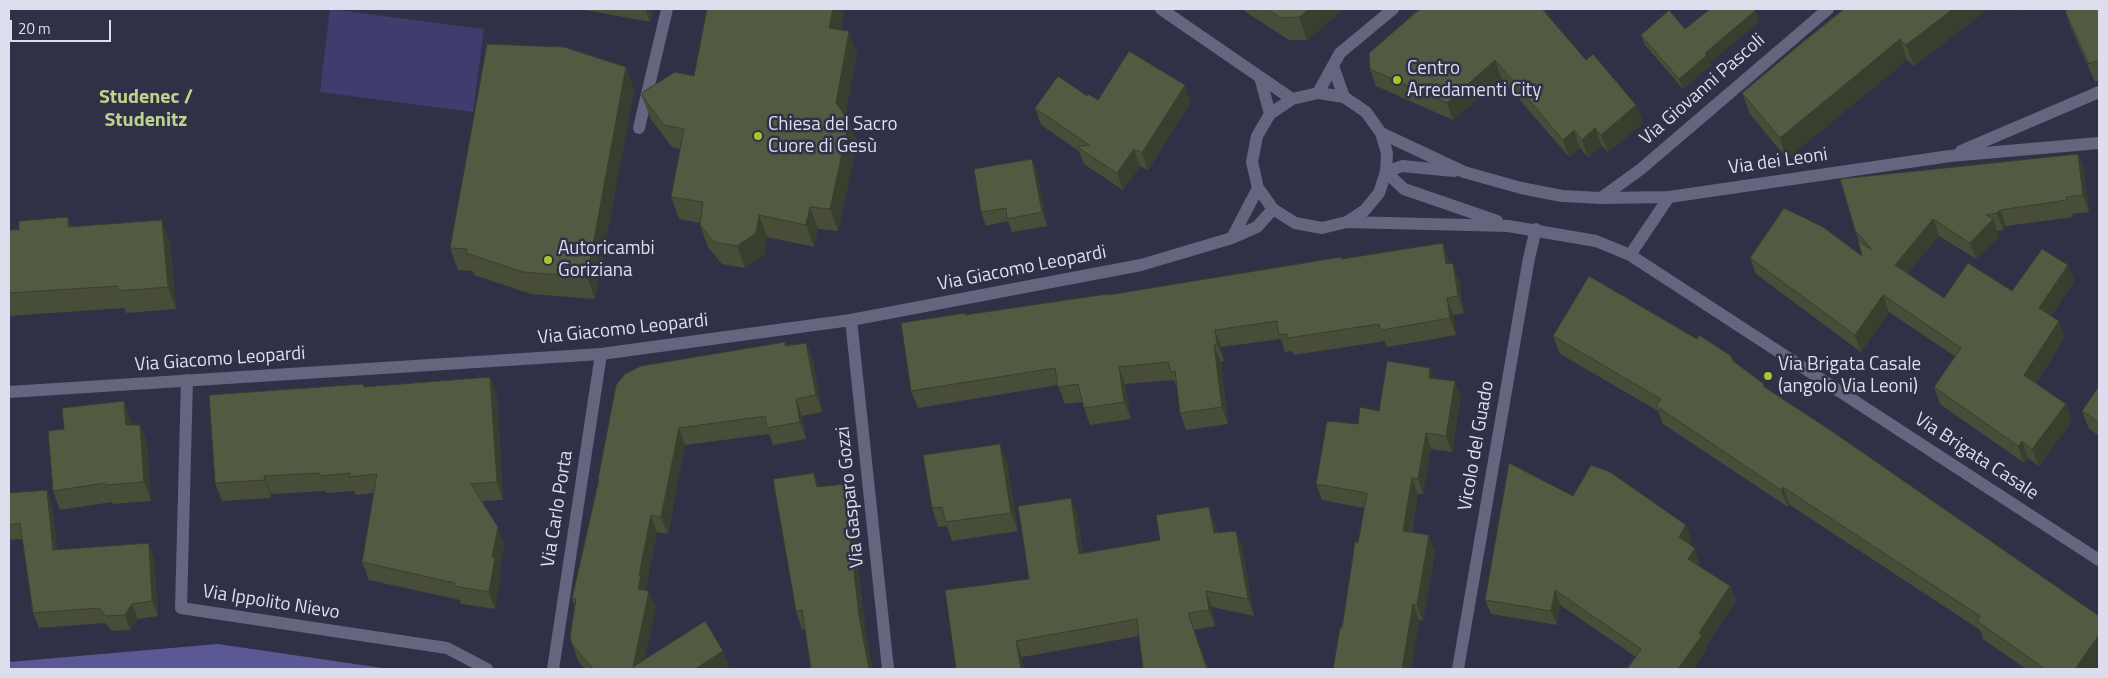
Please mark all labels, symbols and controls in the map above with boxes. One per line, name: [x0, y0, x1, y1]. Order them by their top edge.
scale bar: [12, 10, 114, 42]
text: 20 m: [18, 17, 51, 40]
street label: Via Giovanni Pascoli: [1636, 30, 1770, 150]
place label: Centro Arredamenti City: [1407, 58, 1541, 102]
marker: Centro Arredamenti City: [1391, 74, 1403, 86]
district label: Studenec / Studenitz: [99, 86, 193, 133]
place label: Chiesa del Sacro Cuore di Gesù: [768, 114, 898, 158]
marker: Chiesa del Sacro Cuore di Gesù: [752, 130, 764, 142]
street label: Via dei Leoni: [1727, 144, 1829, 180]
place label: Autoricambi Goriziana: [558, 238, 655, 282]
street label: Via Giacomo Leopardi: [936, 241, 1108, 297]
marker: Autoricambi Goriziana: [542, 254, 554, 266]
street label: Via Giacomo Leopardi: [537, 310, 709, 350]
street label: Via Giacomo Leopardi: [134, 343, 306, 377]
place label: Via Brigata Casale (angolo Via Leoni): [1778, 354, 1921, 398]
marker: Via Brigata Casale (angolo Via Leoni): [1762, 370, 1774, 382]
street label: Vicolo del Guado: [1454, 379, 1500, 513]
street label: Via Brigata Casale: [1910, 408, 2042, 506]
street label: Via Gasparo Gozzi: [832, 425, 870, 569]
street label: Via Carlo Porta: [538, 449, 578, 569]
street label: Via Ippolito Nievo: [201, 581, 341, 625]

